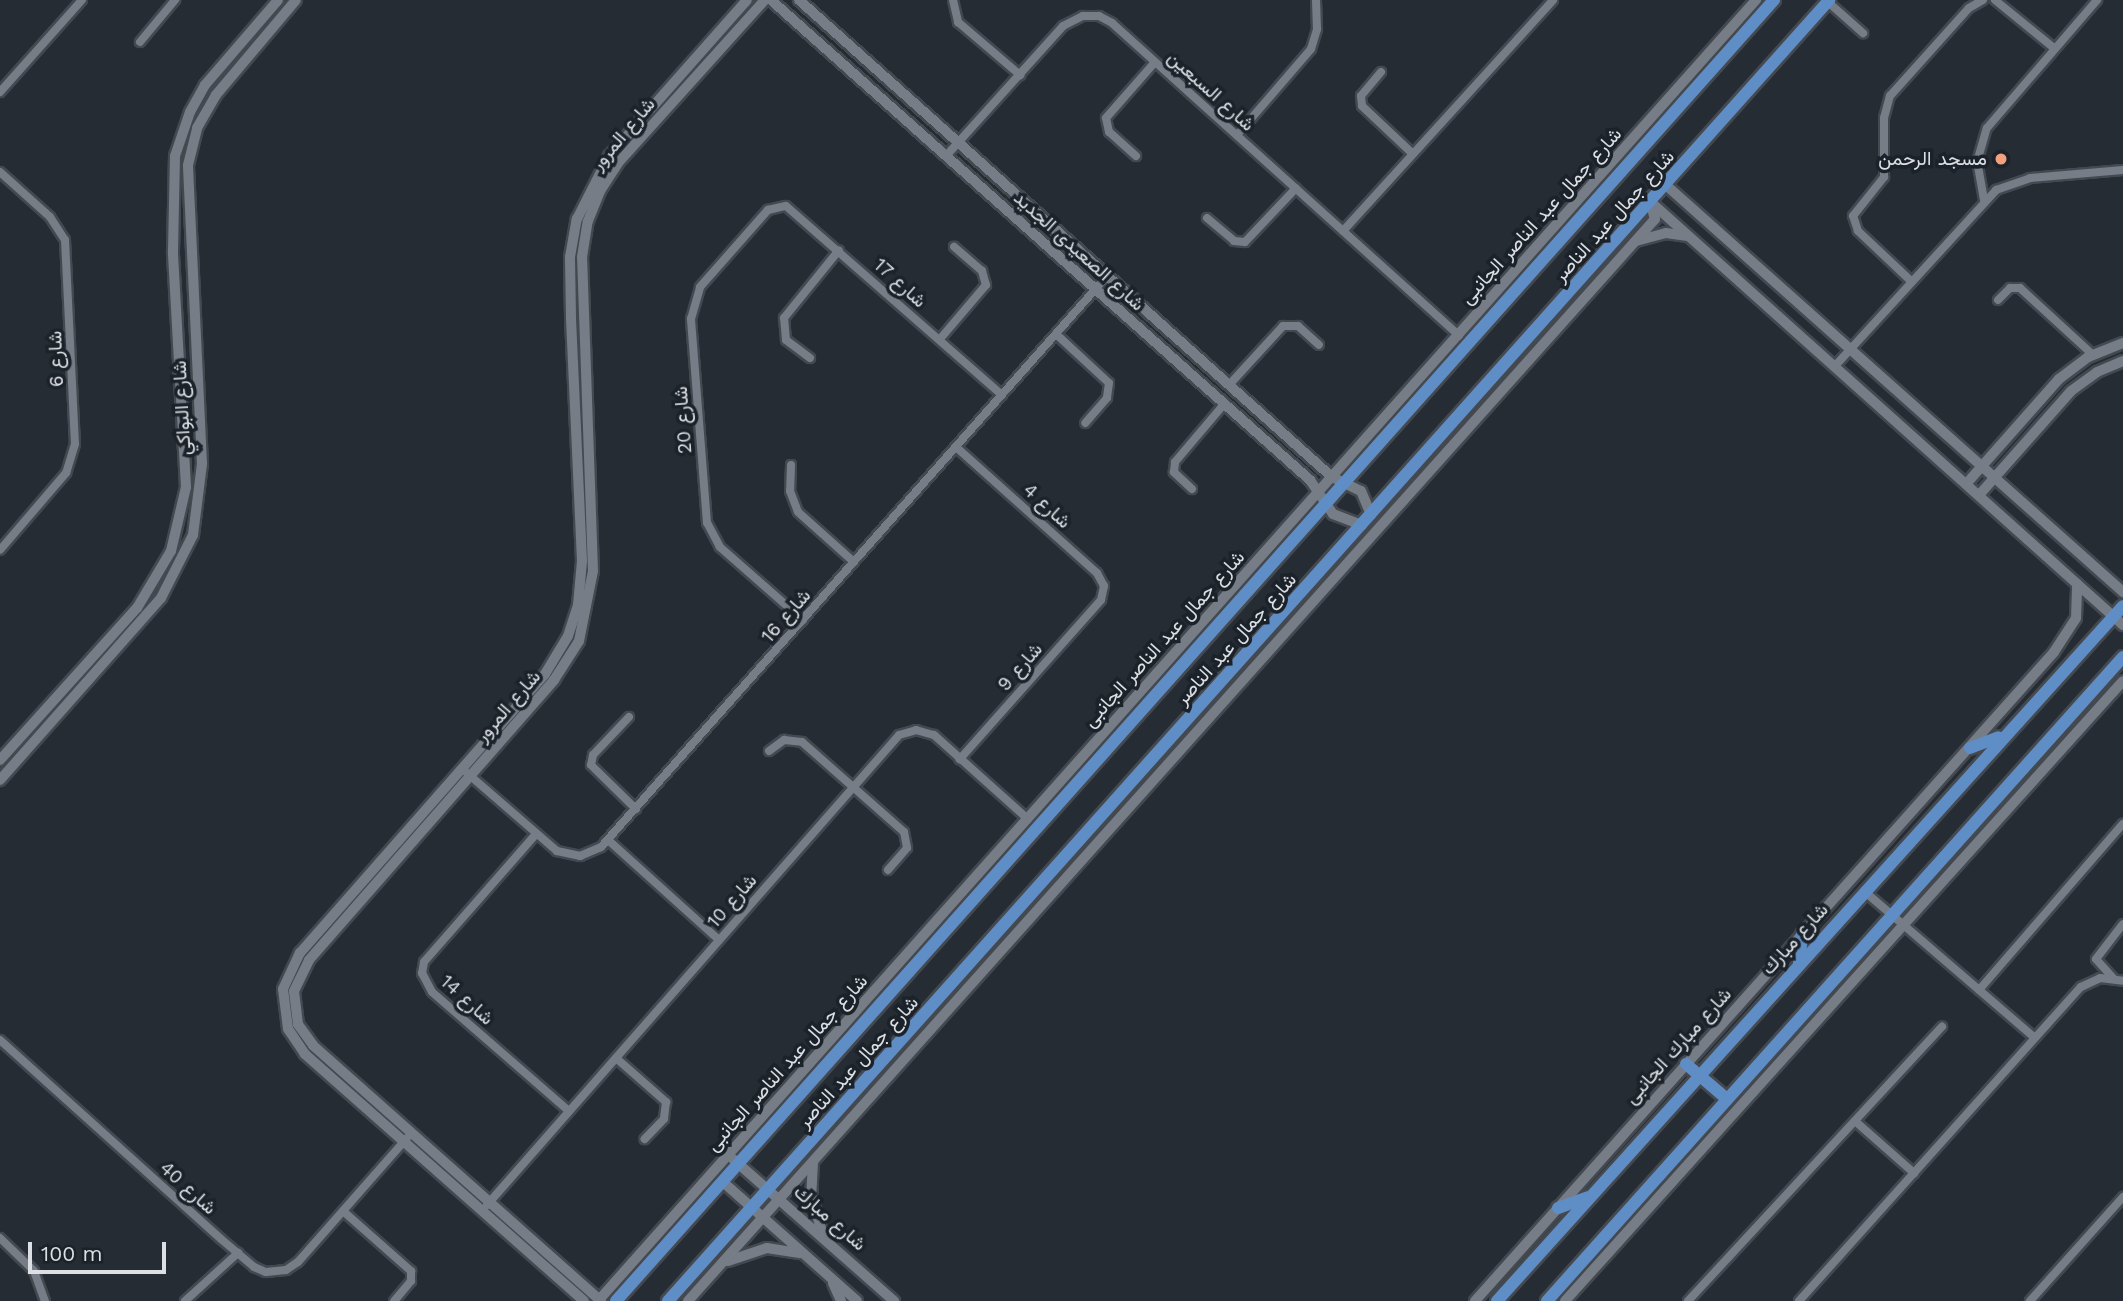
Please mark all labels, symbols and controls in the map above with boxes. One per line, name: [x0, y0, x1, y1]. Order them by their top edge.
street label: شارع السبعين: [1163, 46, 1259, 136]
street label: شارع المرور: [586, 93, 660, 175]
street label: شارع جمال عبد الناصر الجانبى: [1456, 123, 1626, 309]
street label: شارع جمال عبد الناصر: [1549, 145, 1679, 287]
place label: مسجد الرحمن: [1878, 148, 1987, 170]
marker: مسجد الرحمن: [1993, 151, 2009, 167]
street label: شارع الصعيدى الجديد: [1009, 186, 1149, 316]
street label: شارع 17: [869, 254, 931, 312]
street label: شارع 6: [44, 330, 68, 388]
street label: شارع البواكي: [168, 360, 196, 456]
street label: شارع 20: [669, 385, 697, 455]
street label: شارع 4: [1018, 479, 1076, 533]
street label: شارع جمال عبد الناصر الجانبى: [1079, 546, 1249, 732]
street label: شارع جمال عبد الناصر: [1171, 568, 1301, 710]
street label: شارع 16: [757, 585, 815, 647]
street label: شارع 9: [993, 638, 1047, 696]
street label: شارع المرور: [471, 666, 545, 746]
street label: شارع 10: [702, 869, 762, 933]
street label: شارع مبارك: [1757, 899, 1833, 979]
street label: شارع 14: [436, 970, 498, 1030]
street label: شارع جمال عبد الناصر الجانبى: [702, 970, 872, 1156]
street label: شارع مبارك الجانبى: [1620, 983, 1736, 1109]
street label: شارع جمال عبد الناصر: [793, 991, 923, 1133]
street label: شارع 40: [155, 1157, 221, 1219]
street label: شارع مبارك: [789, 1180, 871, 1256]
scale bar: [32, 1228, 170, 1272]
text: 100 m: [41, 1241, 103, 1266]

